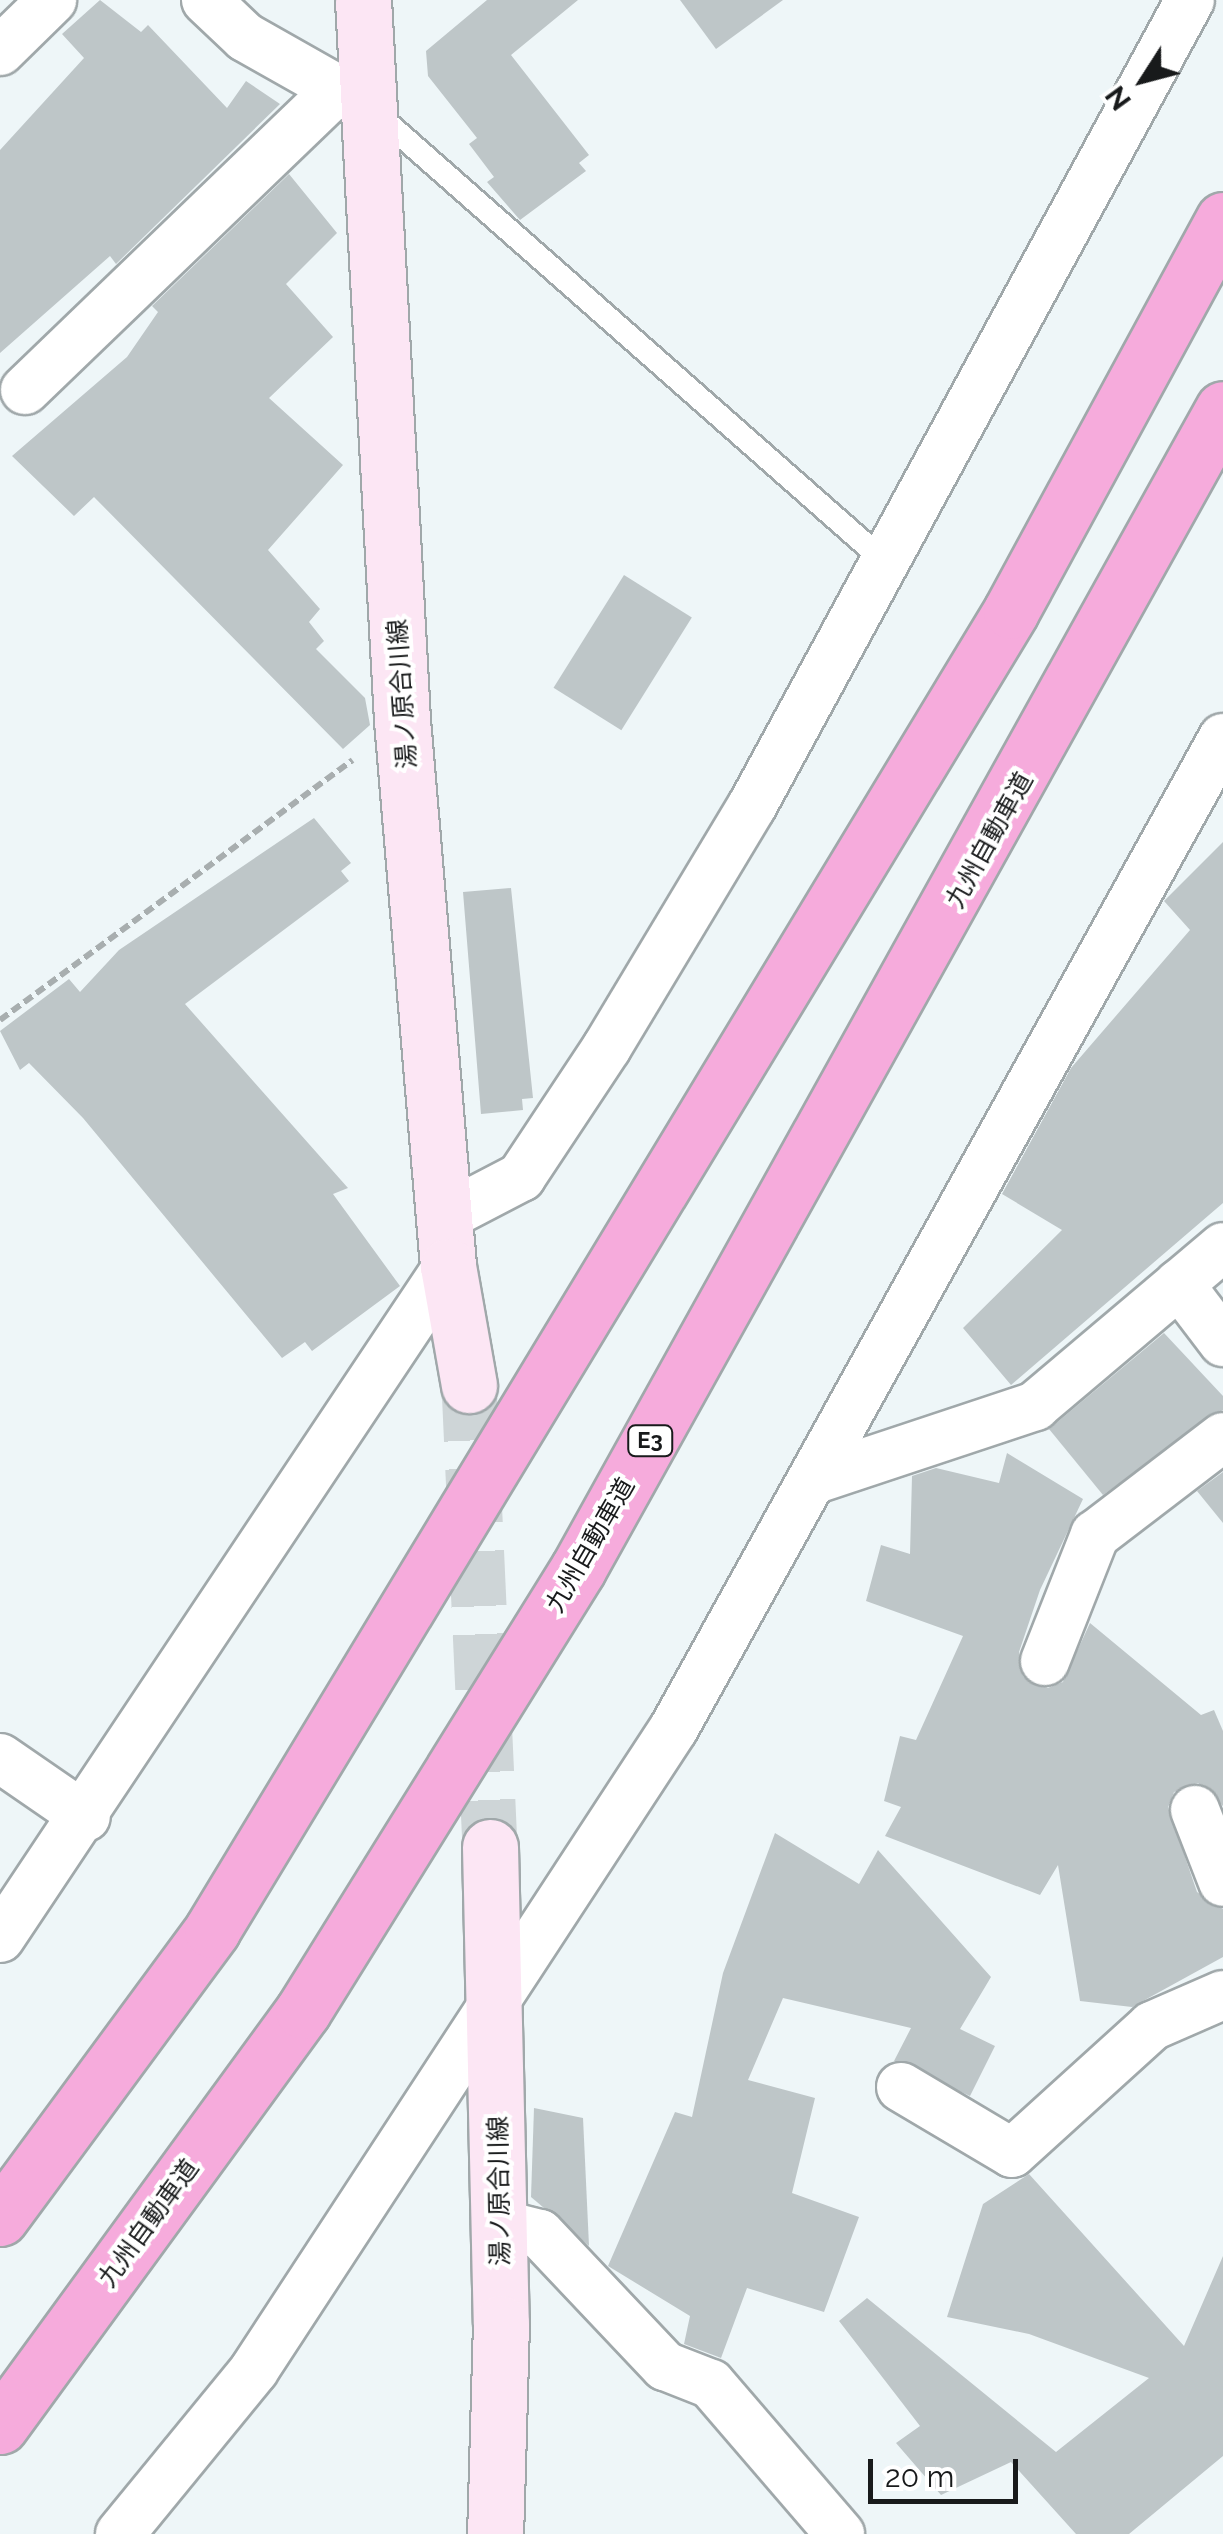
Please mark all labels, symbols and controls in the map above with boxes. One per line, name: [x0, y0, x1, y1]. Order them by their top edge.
north arrow: [1093, 30, 1193, 130]
text: N: [1099, 80, 1138, 116]
street label: 湯ノ原合川線: [382, 618, 422, 770]
street label: 九州自動車道: [940, 767, 1038, 913]
road number: E3: [625, 1424, 675, 1458]
street label: 九州自動車道: [540, 1473, 640, 1617]
street label: 湯ノ原合川線: [483, 2116, 515, 2266]
street label: 九州自動車道: [92, 2154, 204, 2292]
scale bar: [873, 2439, 1023, 2501]
text: 20 m: [885, 2459, 954, 2494]

